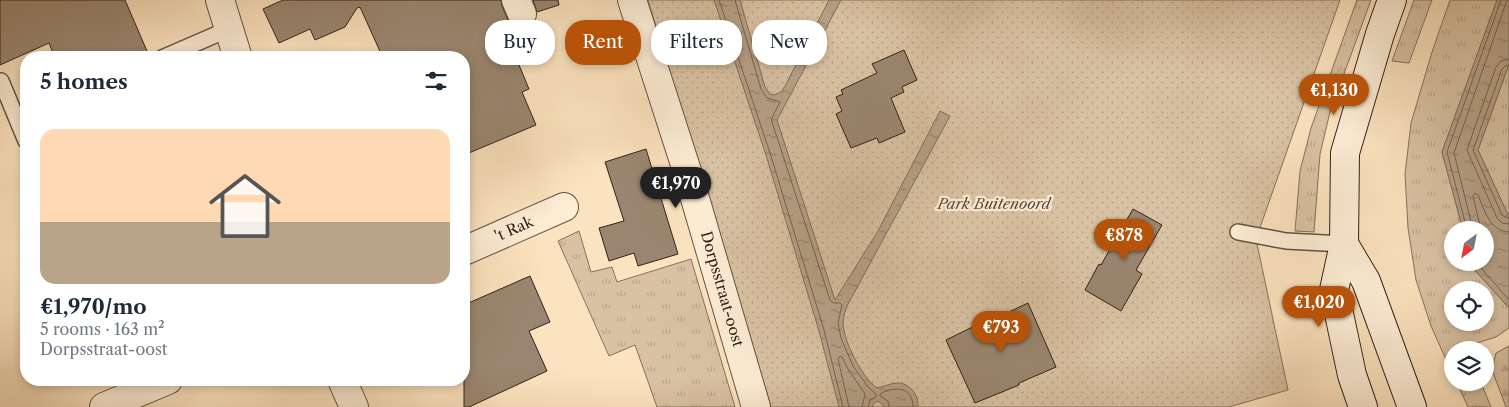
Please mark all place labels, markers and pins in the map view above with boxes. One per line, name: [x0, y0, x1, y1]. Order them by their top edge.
pin: €1,130: [1293, 74, 1375, 116]
pin: €1,970: [635, 166, 717, 209]
pin: €878: [1094, 218, 1154, 261]
pin: €1,020: [1278, 286, 1360, 328]
pin: €793: [971, 310, 1031, 353]

